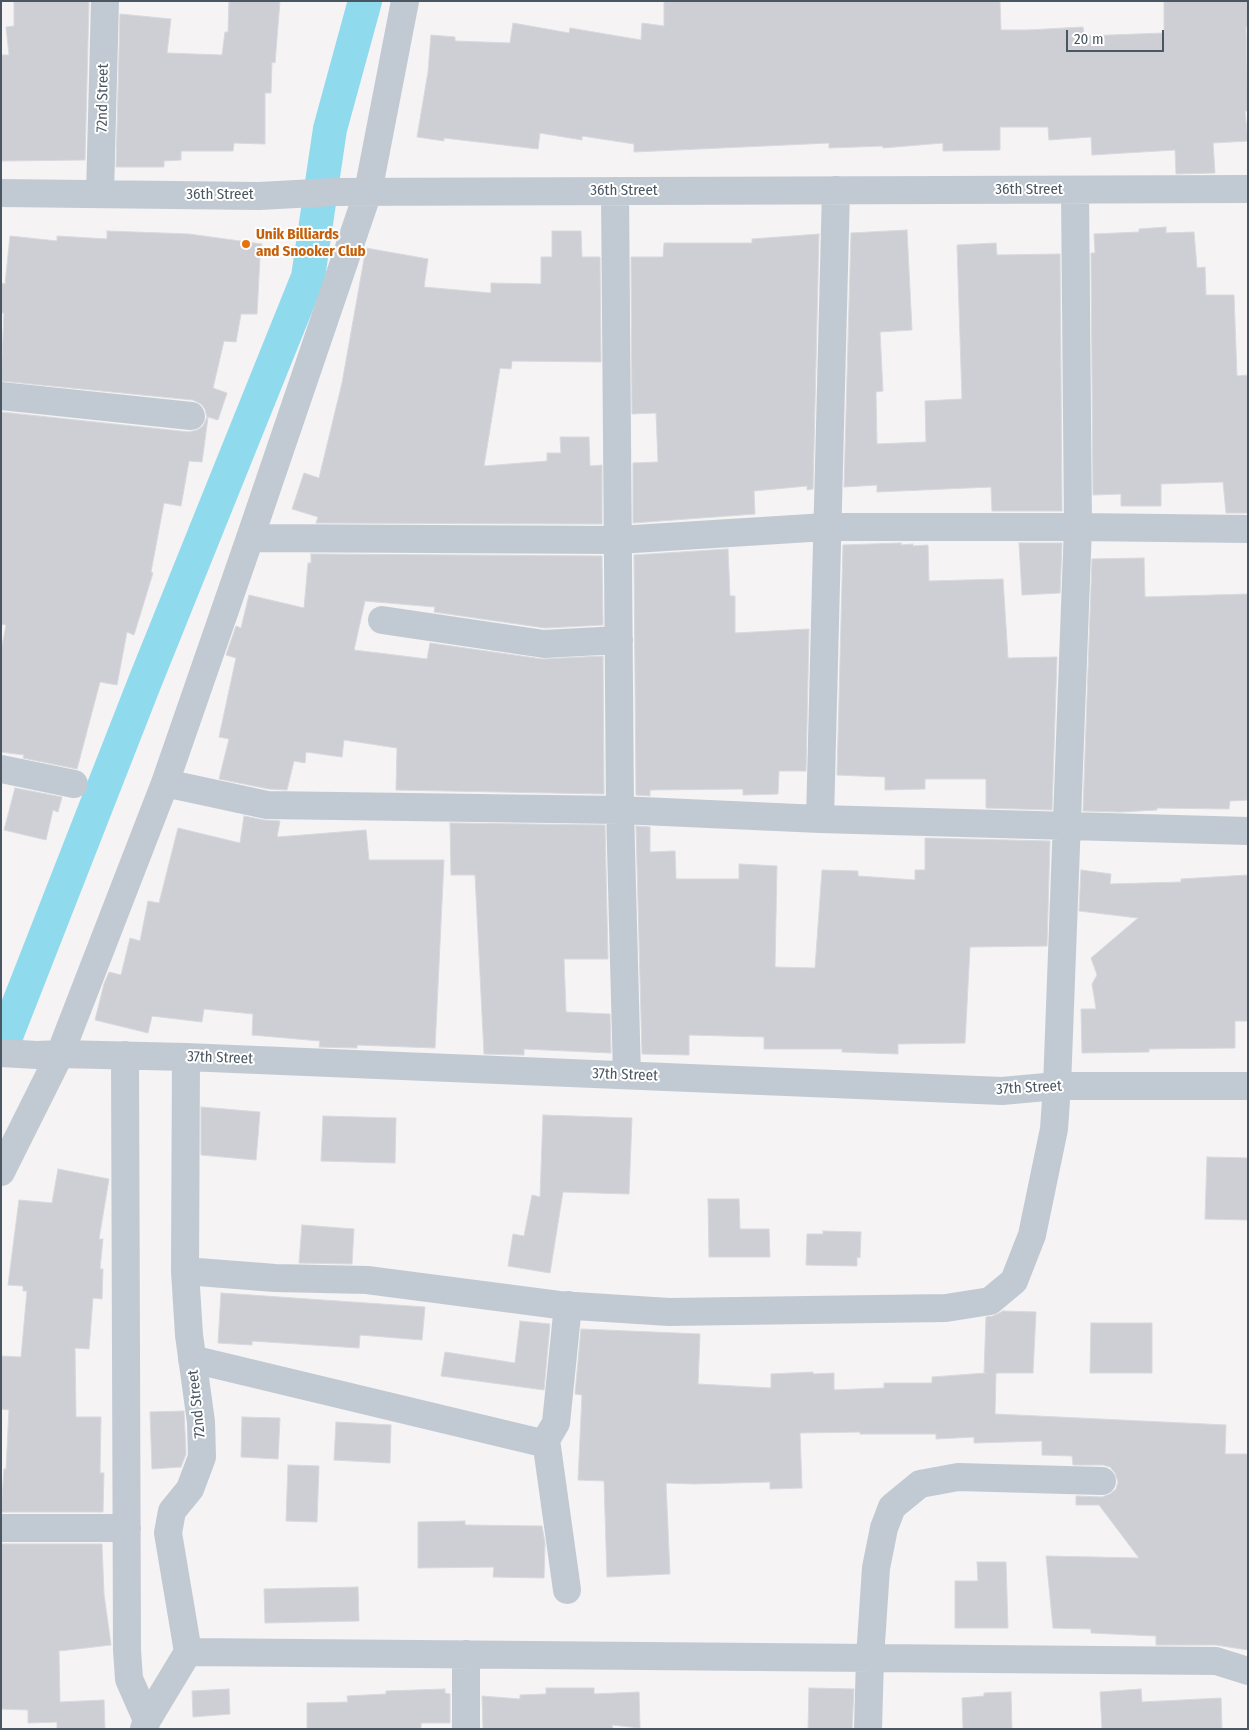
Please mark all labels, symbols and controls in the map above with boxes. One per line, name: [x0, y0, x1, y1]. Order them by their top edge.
scale bar: [1069, 20, 1166, 52]
text: 20 m: [1074, 30, 1104, 48]
street label: 72nd Street: [93, 63, 113, 133]
street label: 36th Street: [995, 181, 1063, 199]
street label: 36th Street: [590, 182, 658, 200]
street label: 36th Street: [186, 186, 254, 204]
place label: Unik Billiards and Snooker Club: [256, 226, 366, 261]
marker: Unik Billiards and Snooker Club: [240, 238, 252, 250]
street label: 37th Street: [187, 1048, 253, 1068]
street label: 37th Street: [592, 1065, 658, 1085]
street label: 37th Street: [996, 1077, 1062, 1099]
street label: 72nd Street: [184, 1369, 210, 1439]

